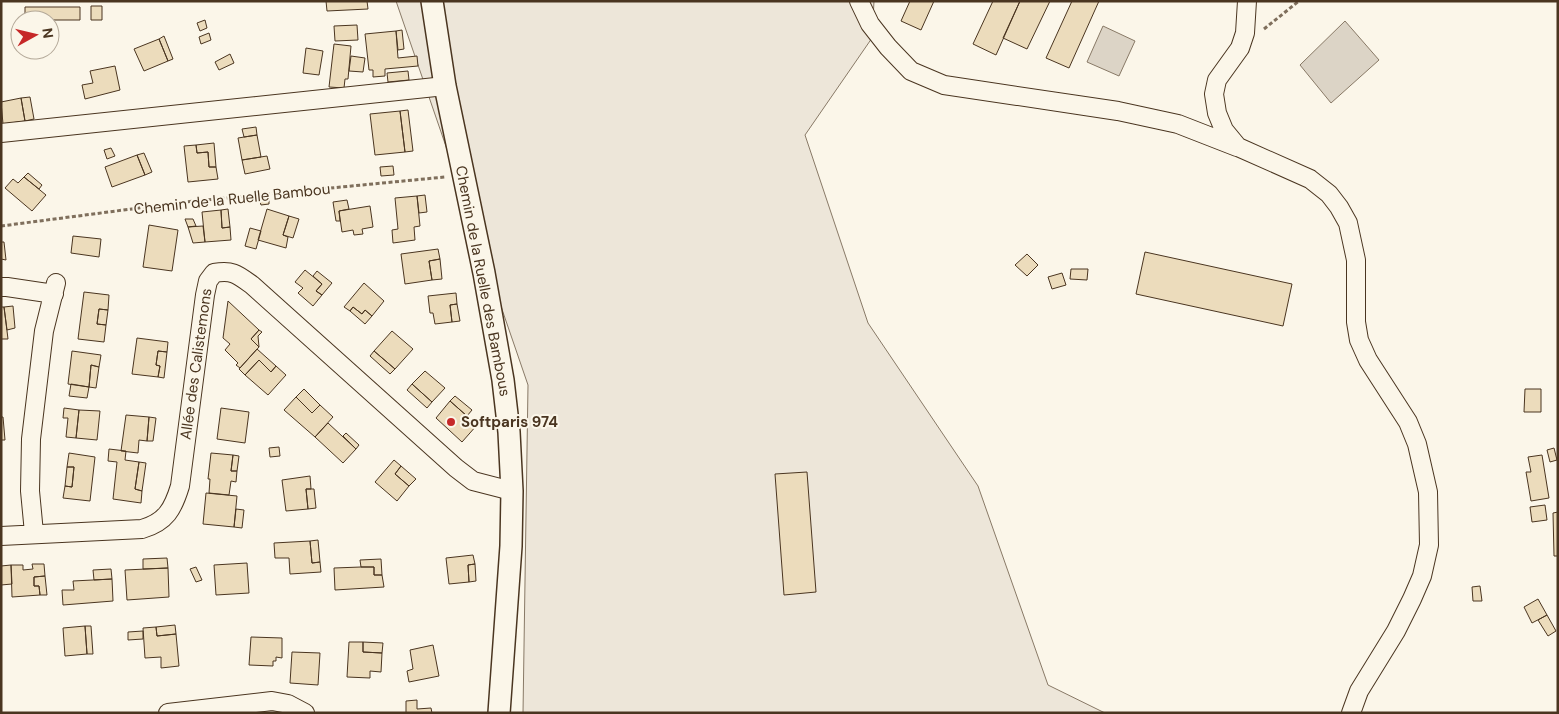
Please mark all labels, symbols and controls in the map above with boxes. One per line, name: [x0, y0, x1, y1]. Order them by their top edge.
north arrow: [10, 10, 60, 60]
text: N: [38, 27, 57, 40]
street label: Chemin de la Ruelle des Bambous: [451, 164, 515, 398]
street label: Chemin de la Ruelle Bambou: [133, 179, 331, 219]
street label: Allée des Calistemons: [175, 287, 217, 441]
place label: Softparis 974: [461, 412, 558, 432]
marker: Softparis 974: [445, 416, 457, 428]

